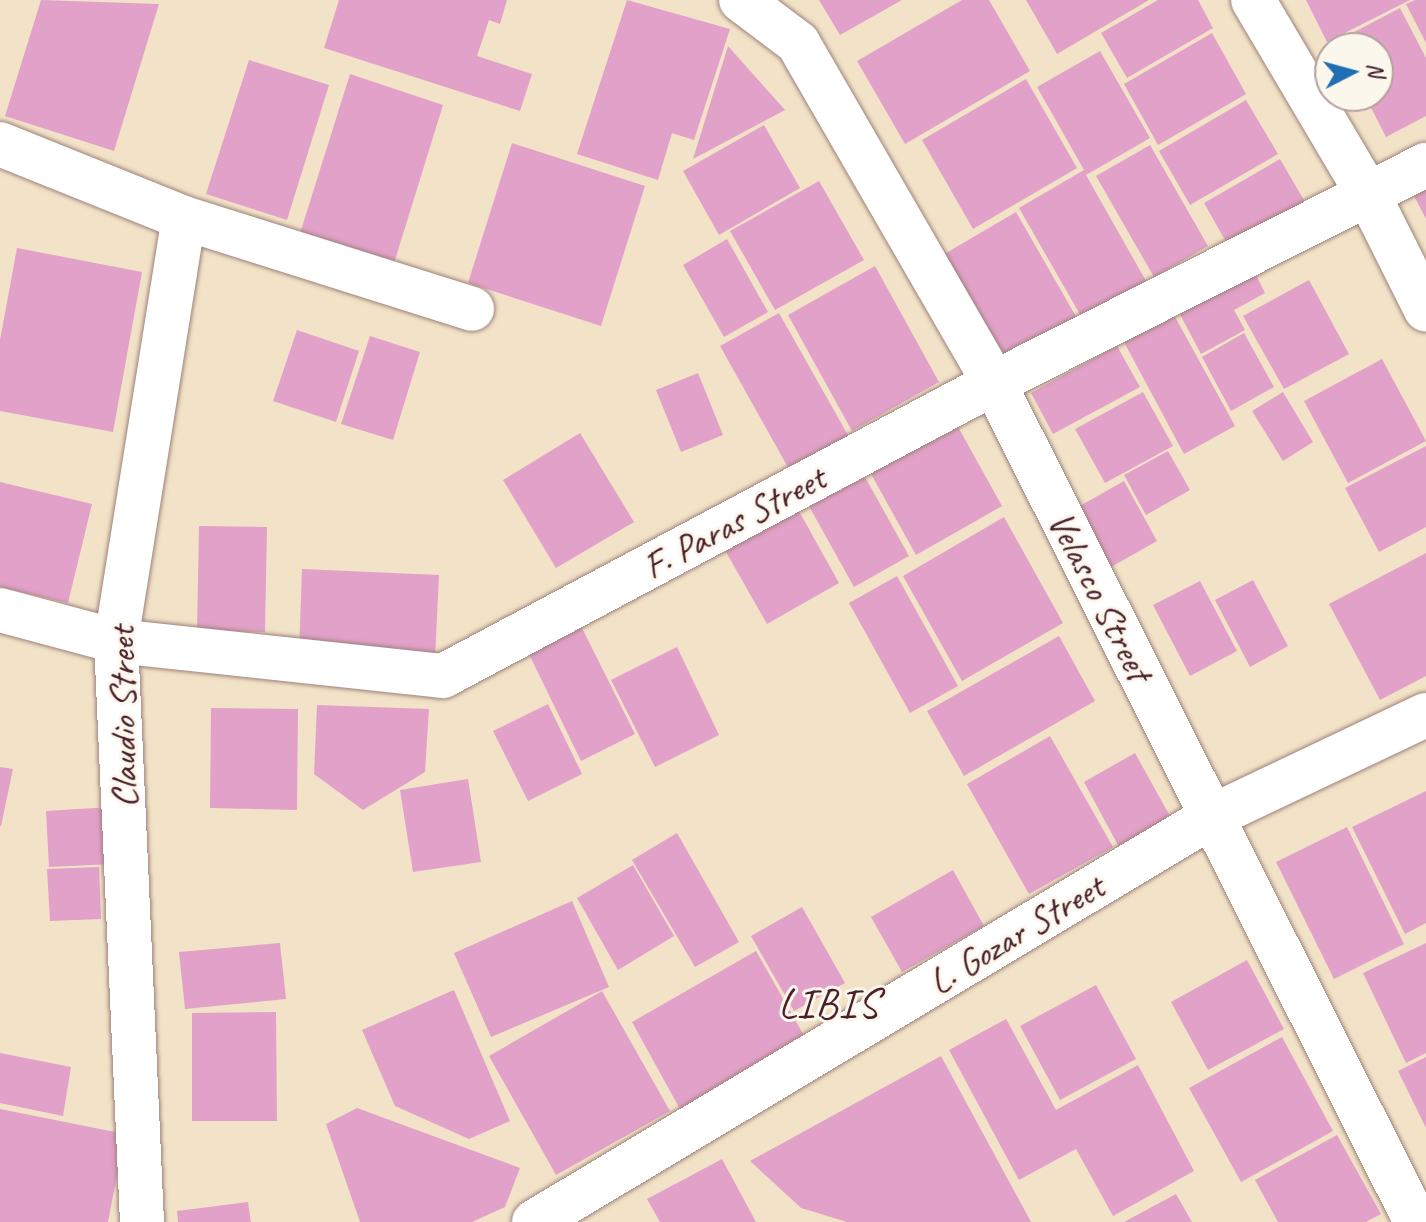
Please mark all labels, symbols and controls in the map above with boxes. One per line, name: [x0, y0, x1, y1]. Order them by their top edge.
north arrow: [1314, 32, 1394, 112]
text: N: [1361, 61, 1391, 78]
street label: F. Paras Street: [635, 455, 833, 589]
street label: Velasco Street: [1038, 504, 1162, 688]
street label: Claudio Street: [99, 625, 147, 809]
street label: L. Gozar Street: [920, 864, 1112, 1004]
district label: LIBIS: [778, 979, 880, 1029]

